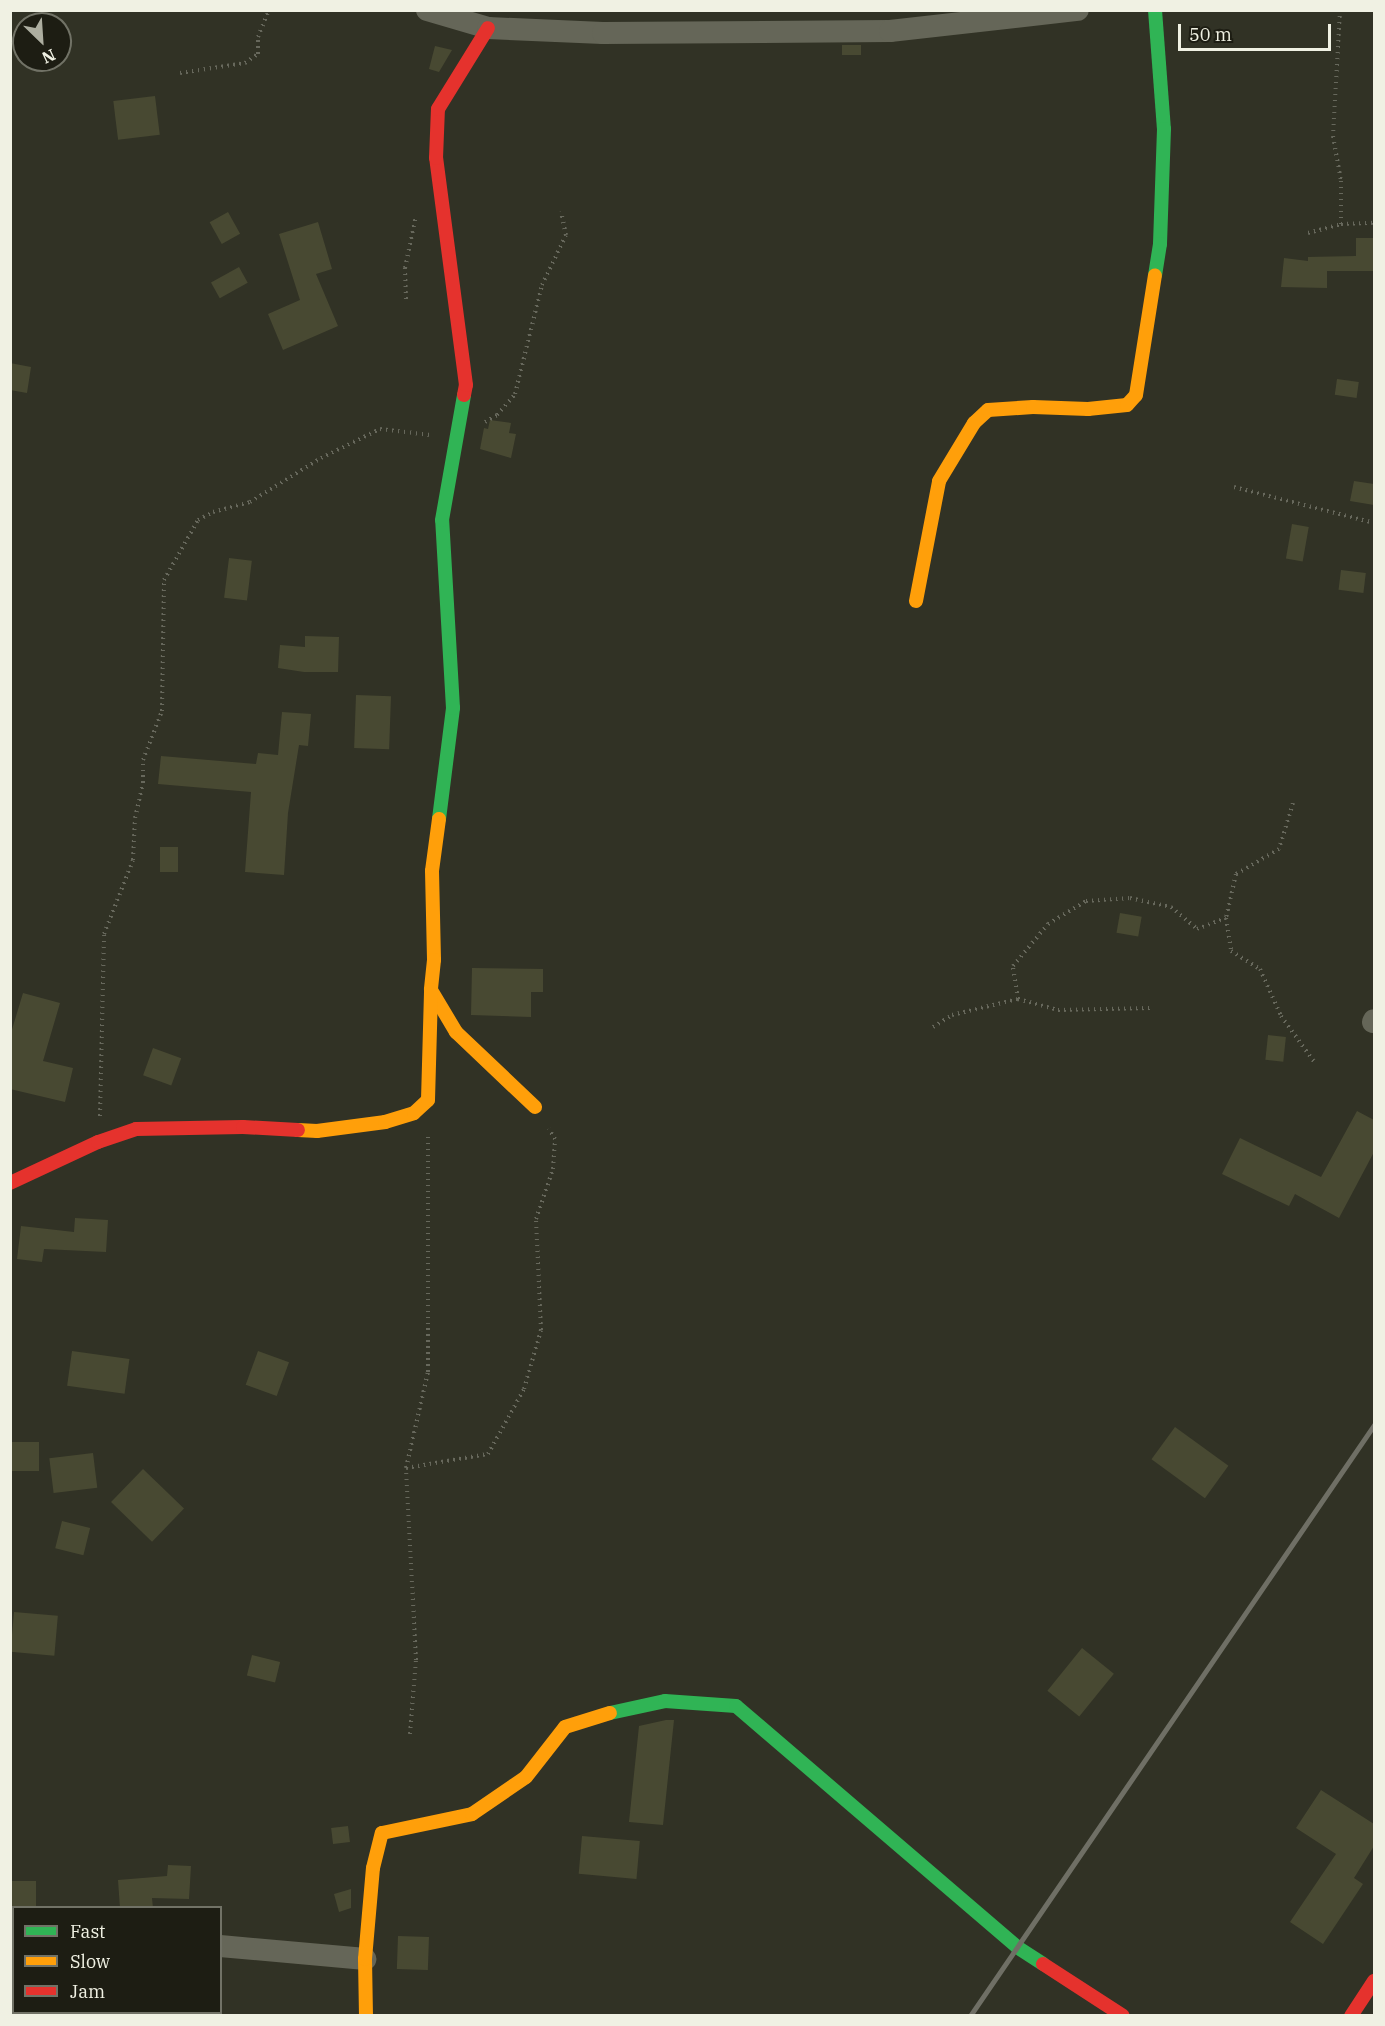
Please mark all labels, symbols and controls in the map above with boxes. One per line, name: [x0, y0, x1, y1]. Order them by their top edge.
north arrow: [12, 12, 72, 72]
scale bar: [1181, 12, 1334, 50]
text: 50 m: [1189, 23, 1232, 46]
text: N: [39, 45, 59, 68]
legend: [12, 1906, 222, 2014]
text: Fast: [70, 1920, 105, 1943]
text: Slow: [70, 1950, 110, 1973]
text: Jam: [70, 1980, 105, 2003]

